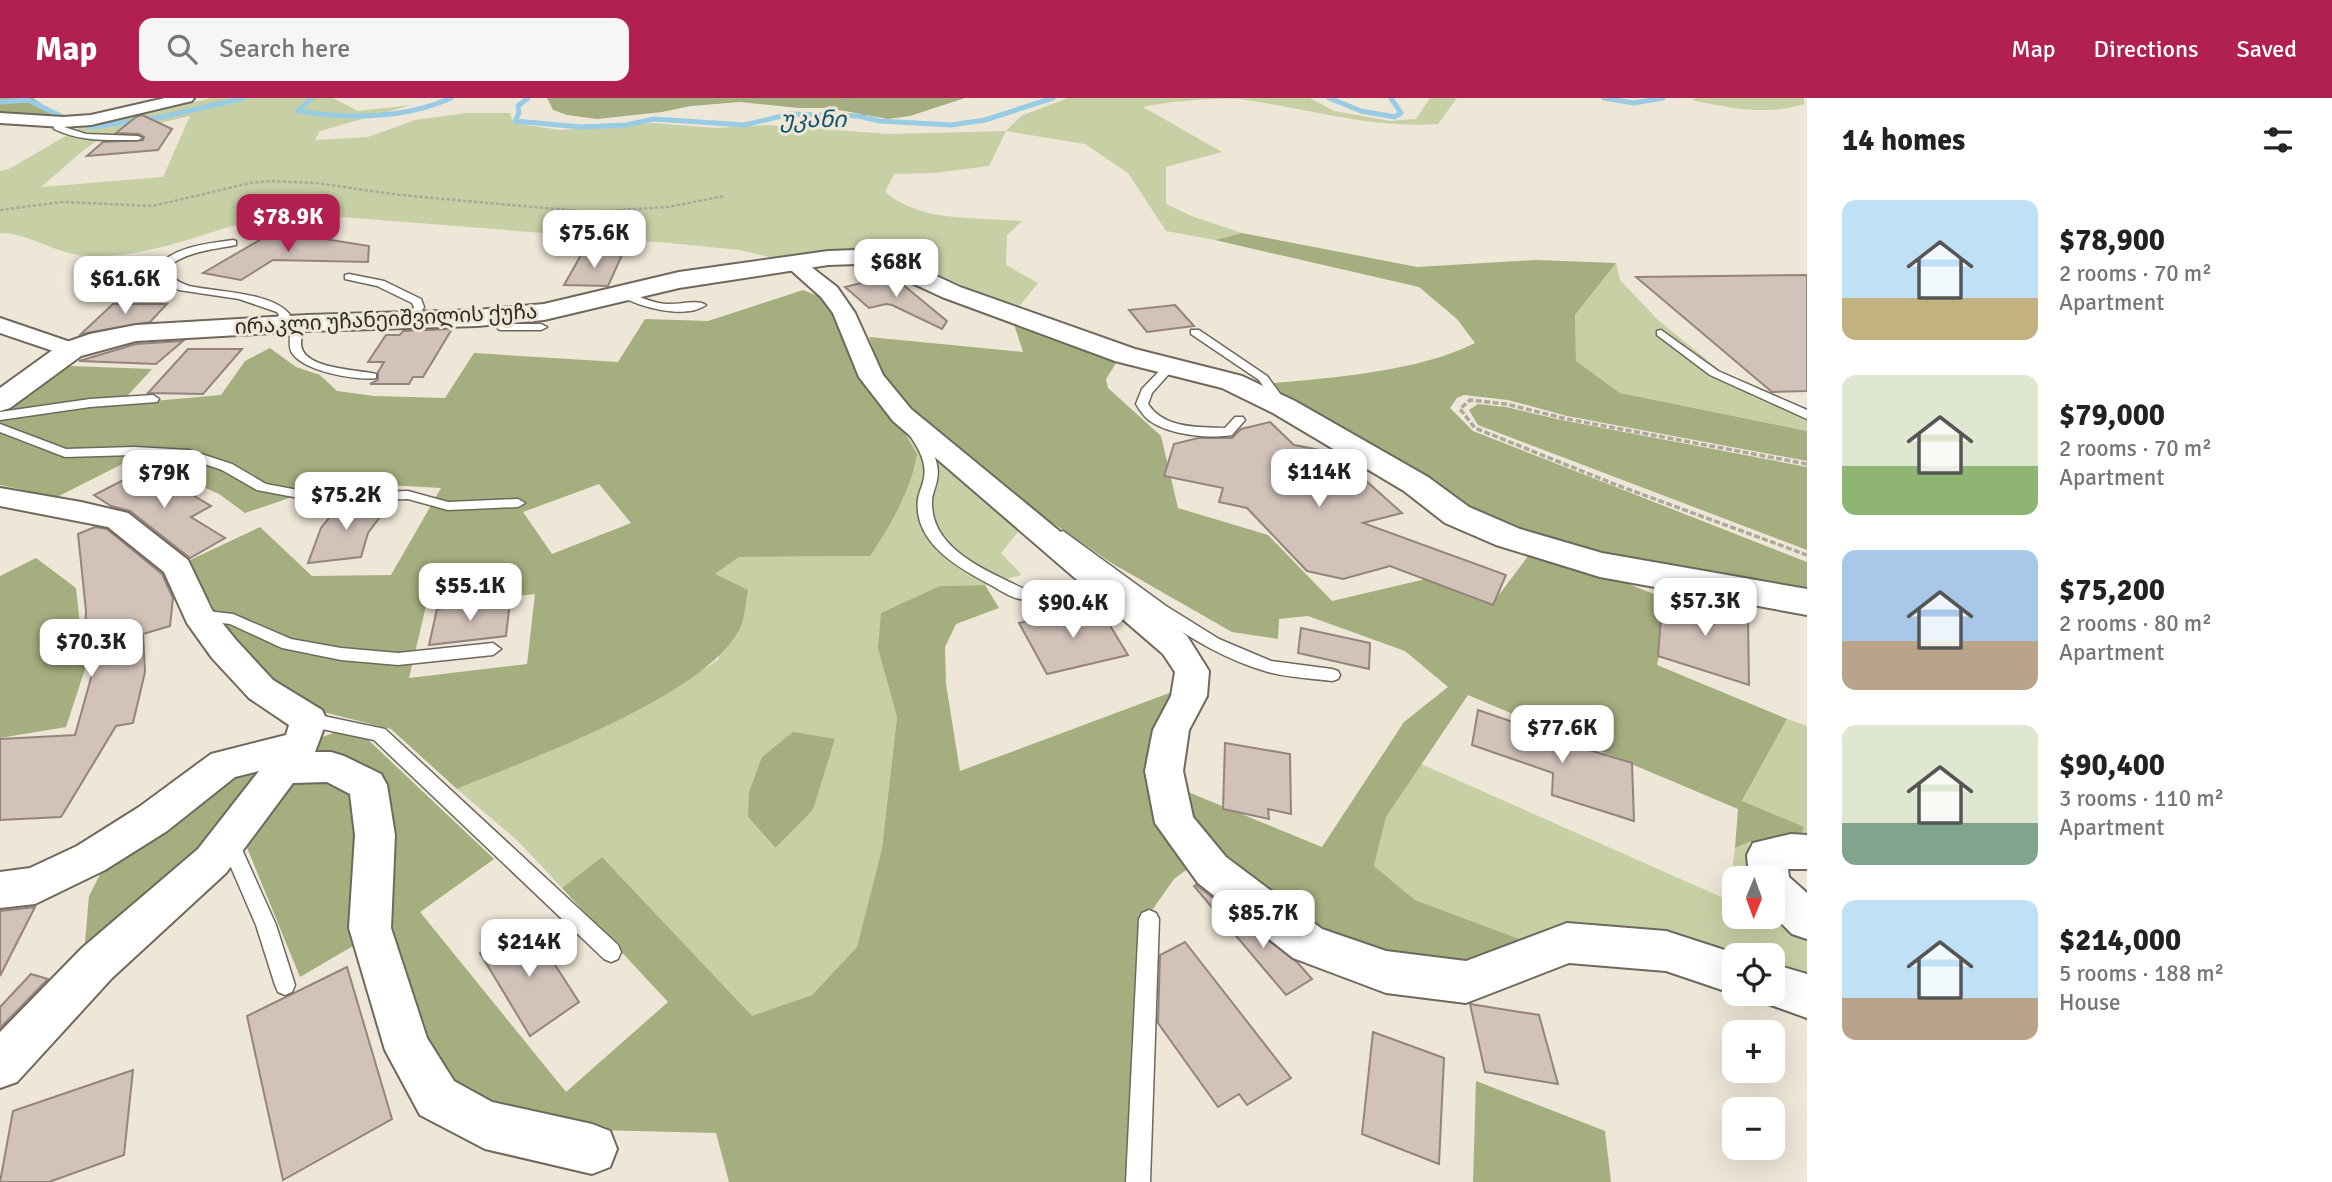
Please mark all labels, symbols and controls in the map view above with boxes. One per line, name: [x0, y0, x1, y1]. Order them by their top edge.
search box: [139, 18, 629, 81]
text: Map: [35, 29, 97, 70]
icon: search: [163, 30, 201, 68]
text: Search here: [219, 33, 350, 65]
text: Map: [2011, 34, 2056, 64]
text: Directions: [2094, 34, 2199, 64]
text: Saved: [2237, 34, 2297, 64]
water label: უკანი: [780, 105, 847, 134]
icon: filters: [2259, 121, 2297, 159]
text: 14 homes: [1842, 122, 1965, 159]
pin: $78.9K: [231, 194, 345, 254]
text: $78.9K: [253, 202, 323, 231]
pin: $75.6K: [537, 211, 651, 270]
text: $75.6K: [559, 218, 629, 247]
text: $78,900: [2059, 222, 2165, 259]
icon: home: [1898, 228, 1982, 312]
pin: $68K: [855, 240, 937, 299]
text: $68K: [870, 247, 922, 276]
pin: $61.6K: [68, 256, 182, 316]
text: 2 rooms · 70 m²: [2059, 259, 2212, 288]
text: $61.6K: [90, 264, 160, 293]
text: Apartment: [2059, 288, 2164, 317]
street label: ირაკლი უჩანეიშვილის ქუჩა: [234, 298, 538, 340]
text: $79,000: [2059, 397, 2165, 434]
icon: home: [1898, 403, 1982, 487]
text: 2 rooms · 70 m²: [2059, 434, 2212, 463]
pin: $79K: [123, 450, 205, 510]
pin: $114K: [1270, 450, 1368, 509]
text: $114K: [1287, 457, 1351, 486]
text: $79K: [138, 458, 190, 487]
text: Apartment: [2059, 463, 2164, 492]
pin: $75.2K: [289, 472, 403, 532]
text: $75.2K: [311, 480, 381, 509]
pin: $55.1K: [413, 564, 527, 623]
text: $55.1K: [435, 571, 505, 600]
text: $75,200: [2059, 572, 2165, 609]
pin: $57.3K: [1648, 578, 1762, 638]
icon: home: [1898, 578, 1982, 662]
pin: $90.4K: [1016, 580, 1130, 640]
text: $57.3K: [1670, 586, 1740, 615]
text: $90.4K: [1038, 588, 1108, 617]
text: 2 rooms · 80 m²: [2059, 609, 2212, 638]
pin: $70.3K: [34, 620, 148, 679]
text: $70.3K: [56, 627, 126, 656]
text: Apartment: [2059, 638, 2164, 667]
pin: $77.6K: [1505, 706, 1619, 765]
text: $77.6K: [1527, 713, 1597, 742]
text: $90,400: [2059, 747, 2165, 784]
icon: home: [1898, 753, 1982, 837]
text: 3 rooms · 110 m²: [2059, 784, 2224, 813]
text: Apartment: [2059, 813, 2164, 842]
north arrow: [1722, 866, 1785, 929]
map controls: [1722, 866, 1785, 1160]
pin: $85.7K: [1206, 890, 1320, 950]
text: $85.7K: [1228, 898, 1298, 927]
pin: $214K: [480, 920, 578, 979]
text: $214,000: [2059, 922, 2181, 959]
text: $214K: [497, 927, 561, 956]
icon: home: [1898, 928, 1982, 1012]
button: locate: [1722, 943, 1785, 1006]
text: 5 rooms · 188 m²: [2059, 959, 2224, 988]
text: House: [2059, 988, 2121, 1017]
button: +: [1722, 1020, 1785, 1083]
button: −: [1722, 1097, 1785, 1160]

